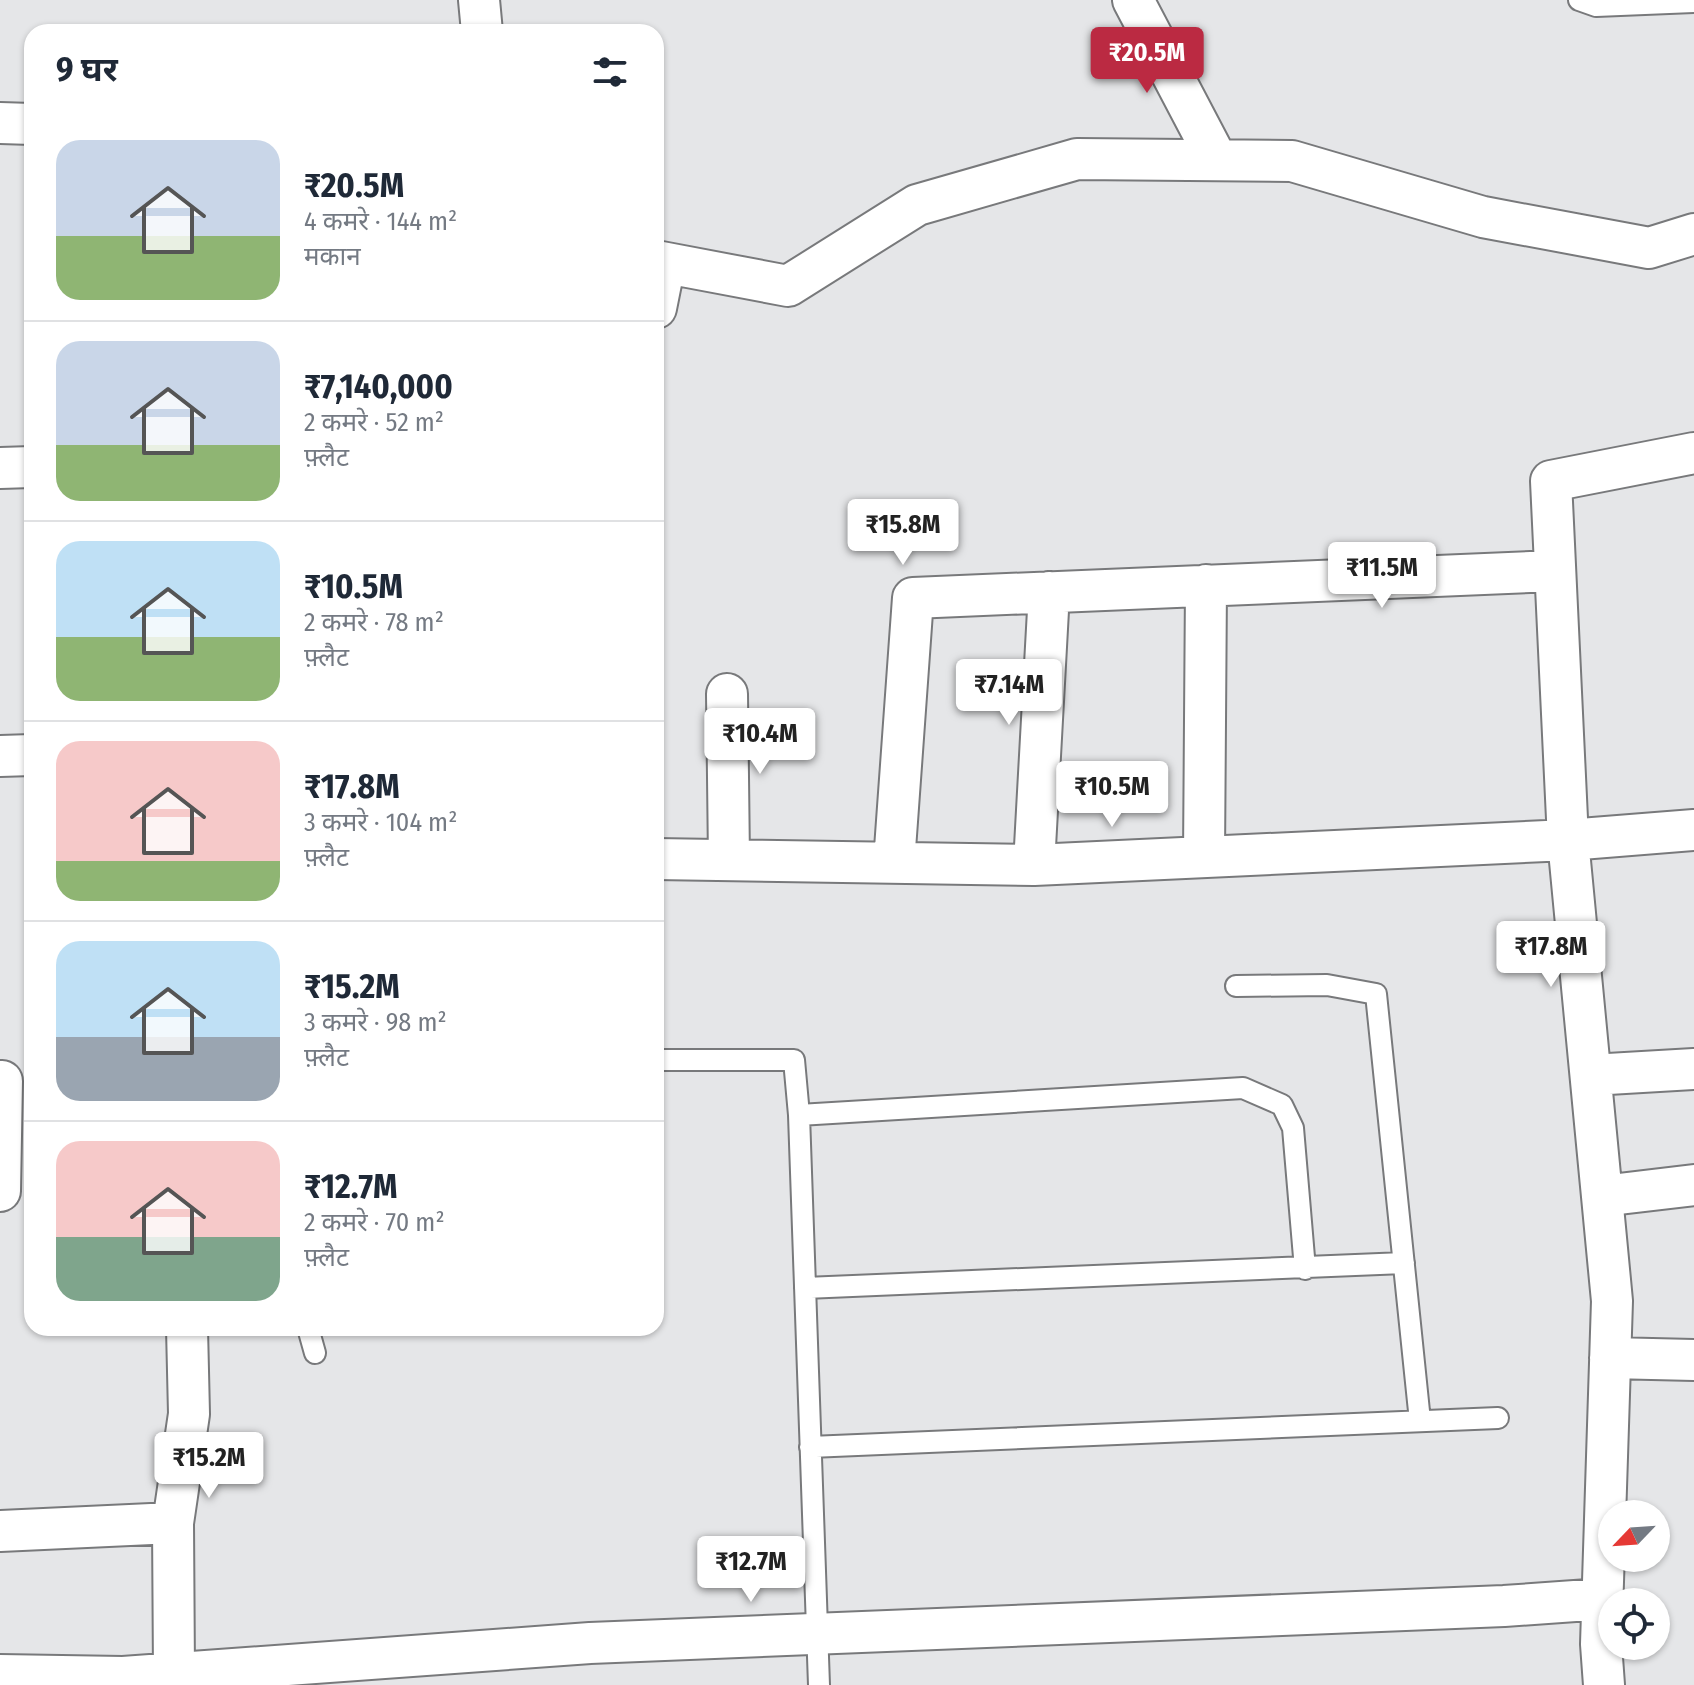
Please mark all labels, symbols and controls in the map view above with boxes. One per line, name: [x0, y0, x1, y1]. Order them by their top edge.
pin: ₹20.5M: [1082, 27, 1212, 95]
text: ₹20.5M: [1109, 37, 1185, 68]
text: 9 घर: [56, 49, 118, 90]
icon: filters: [588, 50, 632, 94]
text: ₹20.5M: [304, 165, 404, 206]
icon: home: [120, 172, 216, 268]
text: 4 कमरे · 144 m²: [304, 206, 457, 237]
text: मकान: [304, 241, 361, 272]
text: ₹7,140,000: [304, 366, 453, 407]
icon: home: [120, 373, 216, 469]
text: 2 कमरे · 52 m²: [304, 407, 444, 438]
text: फ़्लैट: [304, 442, 349, 473]
pin: ₹15.8M: [838, 499, 968, 567]
text: ₹15.8M: [866, 509, 940, 540]
pin: ₹11.5M: [1317, 542, 1447, 610]
text: ₹11.5M: [1346, 552, 1418, 583]
text: ₹10.5M: [304, 566, 403, 607]
icon: home: [120, 573, 216, 669]
text: 2 कमरे · 78 m²: [304, 607, 444, 638]
text: फ़्लैट: [304, 642, 349, 673]
pin: ₹7.14M: [944, 659, 1074, 727]
text: ₹7.14M: [974, 669, 1044, 700]
pin: ₹10.4M: [695, 708, 825, 776]
text: ₹10.4M: [722, 718, 798, 749]
pin: ₹10.5M: [1047, 761, 1177, 829]
text: ₹17.8M: [304, 766, 400, 807]
text: ₹10.5M: [1074, 771, 1150, 802]
icon: home: [120, 773, 216, 869]
text: 3 कमरे · 104 m²: [304, 807, 457, 838]
text: फ़्लैट: [304, 842, 349, 873]
pin: ₹17.8M: [1486, 921, 1616, 989]
text: ₹17.8M: [1514, 931, 1588, 962]
text: ₹15.2M: [304, 966, 400, 1007]
icon: home: [120, 973, 216, 1069]
text: 3 कमरे · 98 m²: [304, 1007, 447, 1038]
text: फ़्लैट: [304, 1042, 349, 1073]
text: ₹12.7M: [304, 1166, 398, 1207]
icon: home: [120, 1173, 216, 1269]
text: 2 कमरे · 70 m²: [304, 1207, 445, 1238]
text: फ़्लैट: [304, 1242, 349, 1273]
pin: ₹15.2M: [144, 1432, 274, 1500]
text: ₹15.2M: [172, 1442, 246, 1473]
north arrow: [1598, 1500, 1670, 1572]
map controls: [1598, 1500, 1670, 1660]
pin: ₹12.7M: [686, 1536, 816, 1604]
text: ₹12.7M: [715, 1546, 787, 1577]
button: locate: [1598, 1588, 1670, 1660]

